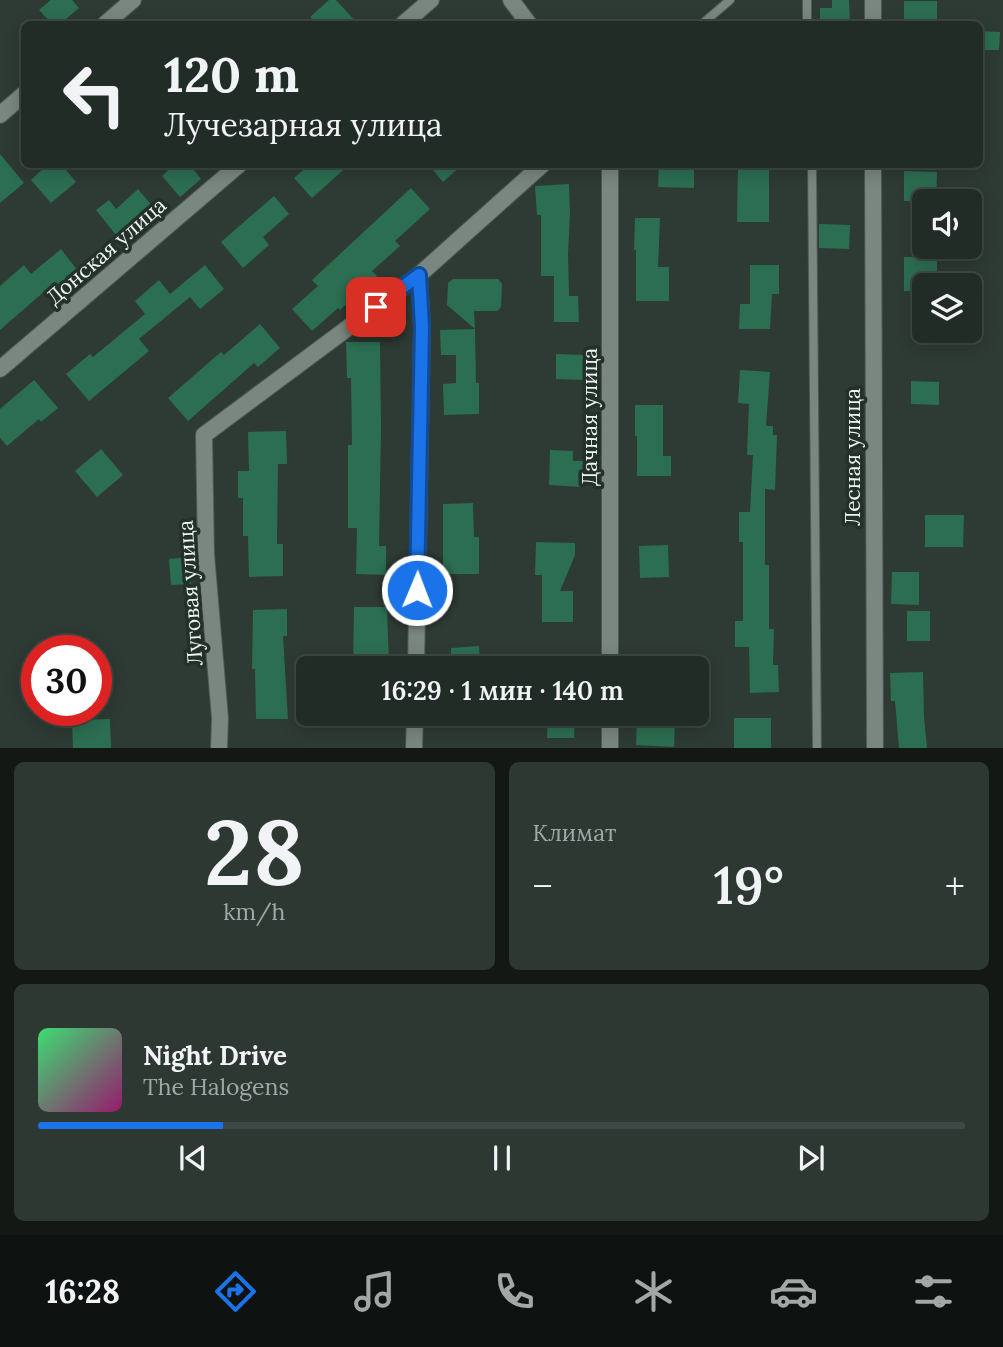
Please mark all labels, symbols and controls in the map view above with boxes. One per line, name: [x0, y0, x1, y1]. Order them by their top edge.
text: 120 m: [164, 43, 299, 105]
icon: left: [49, 49, 140, 140]
text: Лучезарная улица: [164, 104, 443, 145]
map controls: [912, 189, 982, 343]
button: sound: [912, 189, 982, 259]
street label: Донская улица: [40, 191, 172, 311]
button: layers: [912, 273, 982, 343]
pin: [346, 277, 406, 337]
icon: arrive: [357, 288, 395, 326]
street label: Дачная улица: [576, 348, 603, 486]
street label: Лесная улица: [839, 388, 866, 526]
street label: Луговая улица: [171, 519, 209, 667]
position arrow: [380, 553, 454, 627]
speed limit sign: 30: [21, 635, 112, 726]
text: 16:29 · 1 мин · 140 m: [381, 674, 624, 707]
text: 28: [204, 793, 305, 910]
text: Климат: [533, 818, 616, 847]
text: 19°: [713, 852, 784, 918]
text: −: [533, 862, 553, 910]
text: +: [945, 862, 965, 910]
text: km/h: [223, 897, 285, 926]
text: Night Drive: [143, 1039, 287, 1072]
text: The Halogens: [143, 1072, 289, 1101]
icon: previous: [174, 1139, 212, 1177]
icon: pause: [483, 1139, 521, 1177]
icon: next: [792, 1139, 830, 1177]
icon: directions: [211, 1267, 260, 1316]
icon: music: [350, 1267, 399, 1316]
icon: phone: [490, 1267, 539, 1316]
icon: climate: [629, 1267, 678, 1316]
icon: car: [769, 1267, 818, 1316]
icon: filters: [909, 1267, 958, 1316]
text: 16:28: [45, 1271, 120, 1312]

